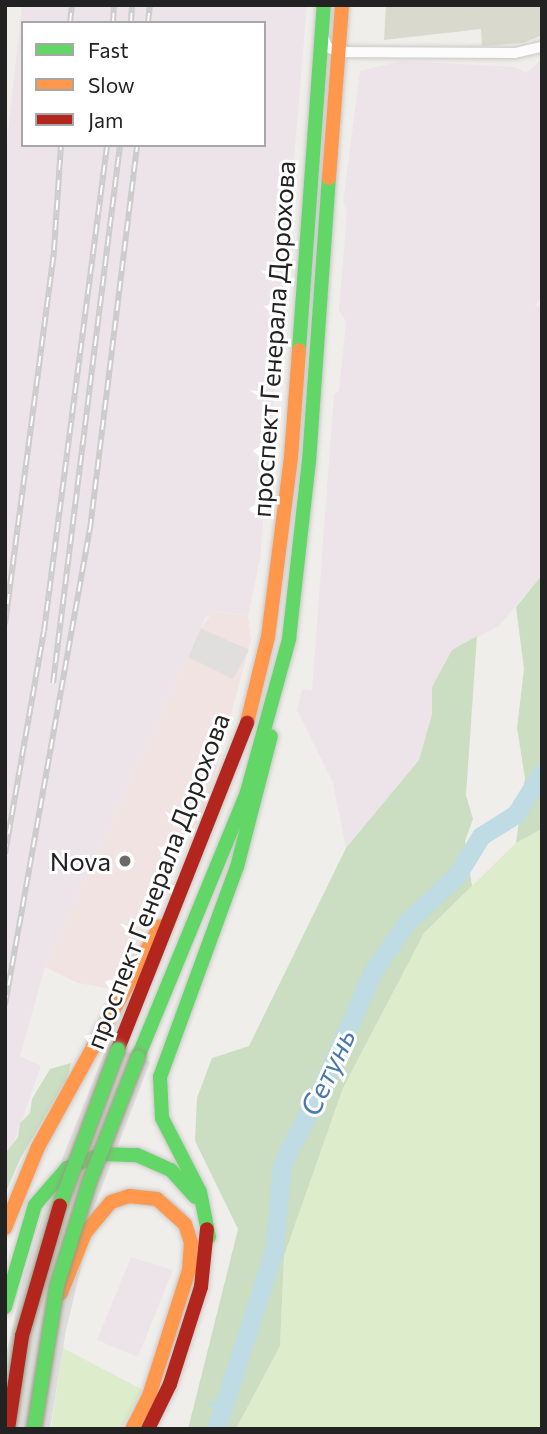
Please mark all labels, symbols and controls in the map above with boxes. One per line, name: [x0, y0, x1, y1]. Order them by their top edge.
legend: [21, 21, 266, 147]
text: Fast: [88, 37, 129, 62]
text: Slow: [88, 72, 135, 97]
text: Jam: [88, 107, 123, 132]
street label: проспект Генерала Дорохова: [245, 160, 301, 518]
street label: проспект Генерала Дорохова: [78, 709, 236, 1053]
place label: Nova: [50, 845, 111, 877]
marker: Nova: [117, 853, 133, 869]
water label: Сетунь: [292, 1023, 362, 1121]

